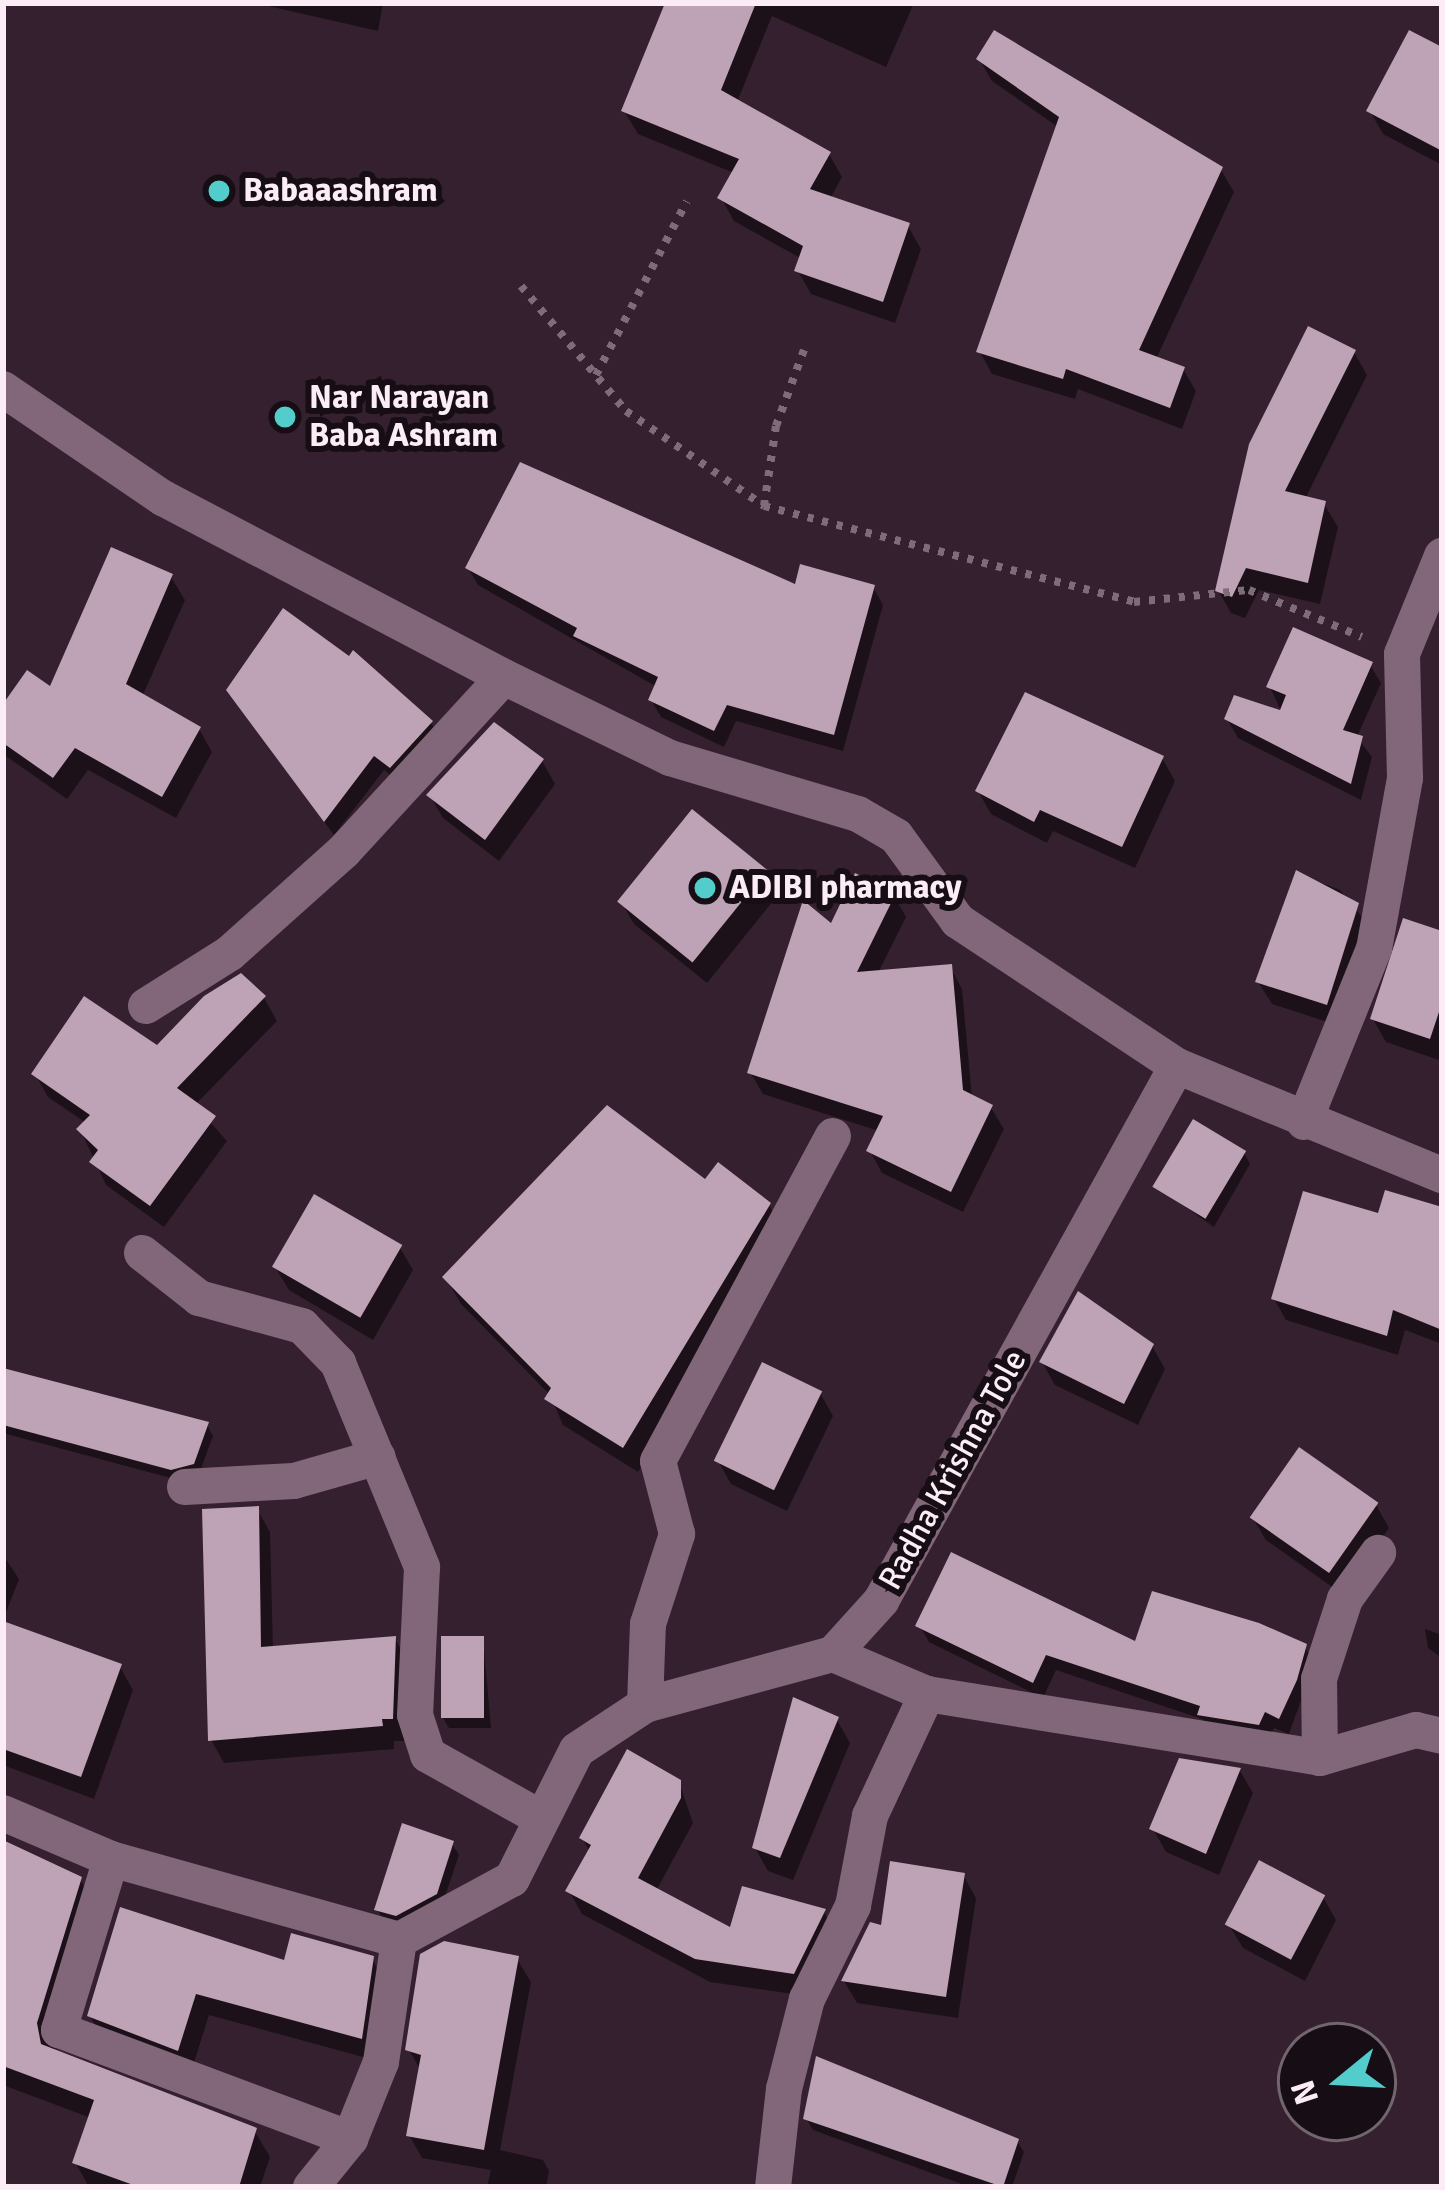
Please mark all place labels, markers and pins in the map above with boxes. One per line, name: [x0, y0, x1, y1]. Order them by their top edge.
place label: Babaaashram: [243, 171, 438, 211]
marker: Babaaashram: [206, 178, 232, 204]
place label: Nar Narayan Baba Ashram: [309, 378, 498, 456]
marker: Nar Narayan Baba Ashram: [272, 404, 298, 430]
place label: ADIBI pharmacy: [729, 868, 962, 908]
marker: ADIBI pharmacy: [692, 875, 718, 901]

